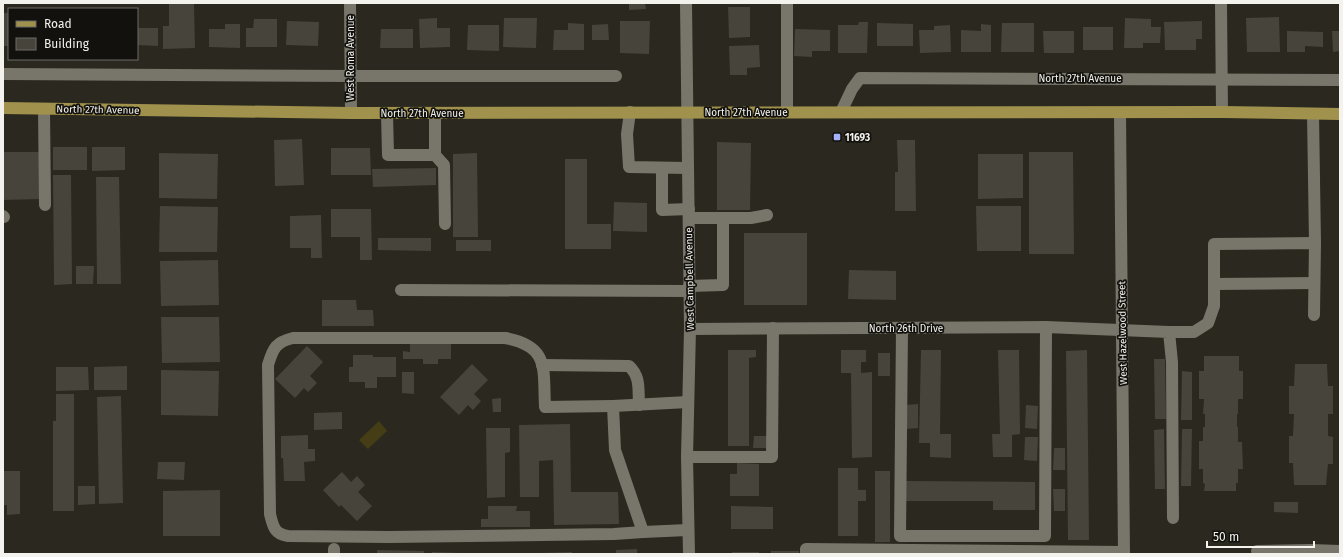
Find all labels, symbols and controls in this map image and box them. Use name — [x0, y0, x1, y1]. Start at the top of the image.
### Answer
legend — [8, 8, 138, 60]
street label: West Roma Avenue — [345, 15, 357, 101]
text: Road — [44, 17, 72, 31]
text: Building — [44, 37, 90, 51]
street label: North 27th Avenue — [1038, 73, 1122, 85]
street label: North 27th Avenue — [56, 103, 140, 117]
street label: North 27th Avenue — [704, 107, 788, 119]
street label: North 27th Avenue — [380, 108, 464, 120]
marker: 11693 — [832, 132, 842, 142]
place label: 11693 — [845, 132, 870, 144]
street label: West Campbell Avenue — [683, 227, 697, 331]
street label: West Hazelwood Street — [1116, 280, 1130, 385]
street label: North 26th Drive — [869, 323, 943, 335]
scale bar — [1207, 523, 1314, 549]
text: 50 m — [1213, 530, 1239, 544]

